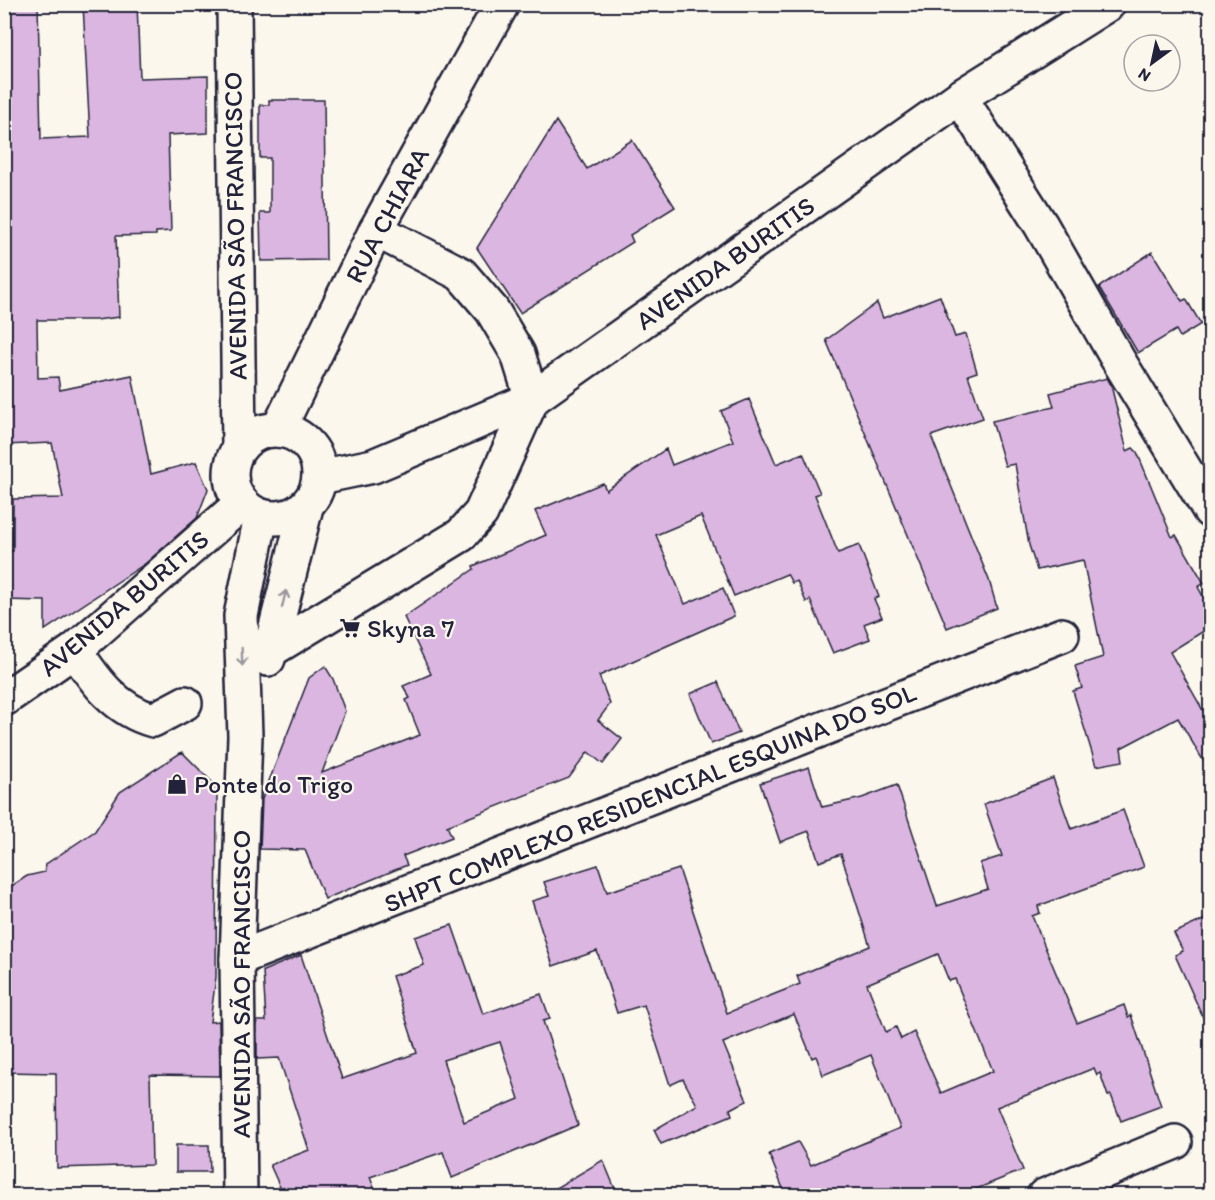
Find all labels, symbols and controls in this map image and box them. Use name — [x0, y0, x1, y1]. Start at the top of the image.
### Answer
north arrow — [1122, 33, 1182, 93]
text: N — [1134, 64, 1154, 86]
street label: AVENIDA SÃO FRANCISCO — [216, 71, 254, 381]
street label: RUA CHIARA — [338, 141, 436, 288]
street label: AVENIDA BURITIS — [629, 189, 821, 337]
street label: AVENIDA BURITIS — [33, 523, 215, 683]
one-way arrow — [279, 590, 291, 609]
place label: Skyna 7 — [367, 612, 454, 644]
supermarket icon: Skyna 7 — [338, 616, 362, 640]
one-way arrow — [237, 647, 248, 667]
street label: SHPT COMPLEXO RESIDENCIAL ESQUINA DO SOL — [379, 676, 921, 920]
place label: Ponte do Trigo — [194, 768, 353, 800]
shop icon: Ponte do Trigo — [165, 772, 189, 796]
street label: AVENIDA SÃO FRANCISCO — [225, 830, 257, 1138]

